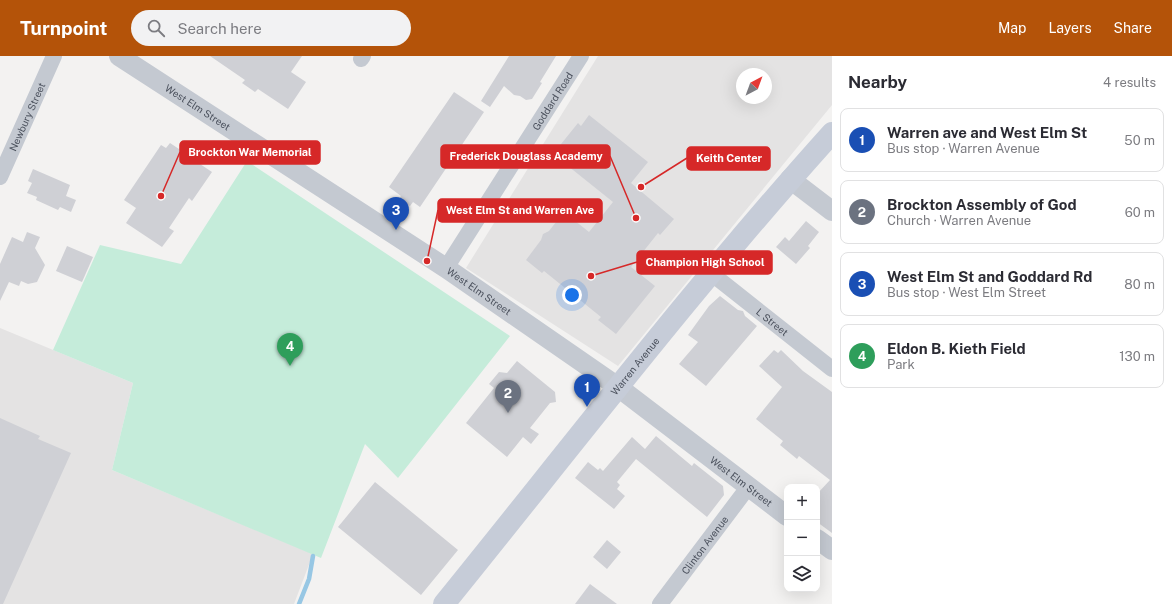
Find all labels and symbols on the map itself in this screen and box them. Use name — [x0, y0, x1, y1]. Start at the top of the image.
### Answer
north arrow — [736, 68, 772, 104]
street label: Goddard Road — [529, 70, 575, 132]
street label: Newbury Street — [6, 80, 47, 153]
street label: West Elm Street — [163, 82, 233, 133]
callout: Brockton War Memorial — [180, 141, 320, 164]
callout: Frederick Douglass Academy — [441, 145, 610, 168]
text: Brockton War Memorial — [188, 146, 312, 158]
callout: Keith Center — [687, 147, 770, 170]
text: Frederick Douglass Academy — [449, 150, 603, 162]
text: Keith Center — [696, 152, 763, 164]
pin: 3 — [383, 197, 409, 230]
callout: West Elm St and Warren Ave — [438, 199, 602, 222]
text: West Elm St and Warren Ave — [446, 204, 594, 216]
callout: Champion High School — [637, 251, 772, 274]
text: Champion High School — [645, 256, 765, 268]
street label: West Elm Street — [445, 265, 514, 317]
your location — [562, 285, 582, 305]
street label: L Street — [754, 305, 791, 338]
pin: 4 — [277, 333, 303, 366]
street label: Warren Avenue — [608, 335, 662, 397]
pin: 1 — [574, 374, 600, 407]
pin: 2 — [495, 380, 521, 413]
street label: West Elm Street — [708, 453, 775, 509]
street label: Clinton Avenue — [679, 513, 731, 576]

